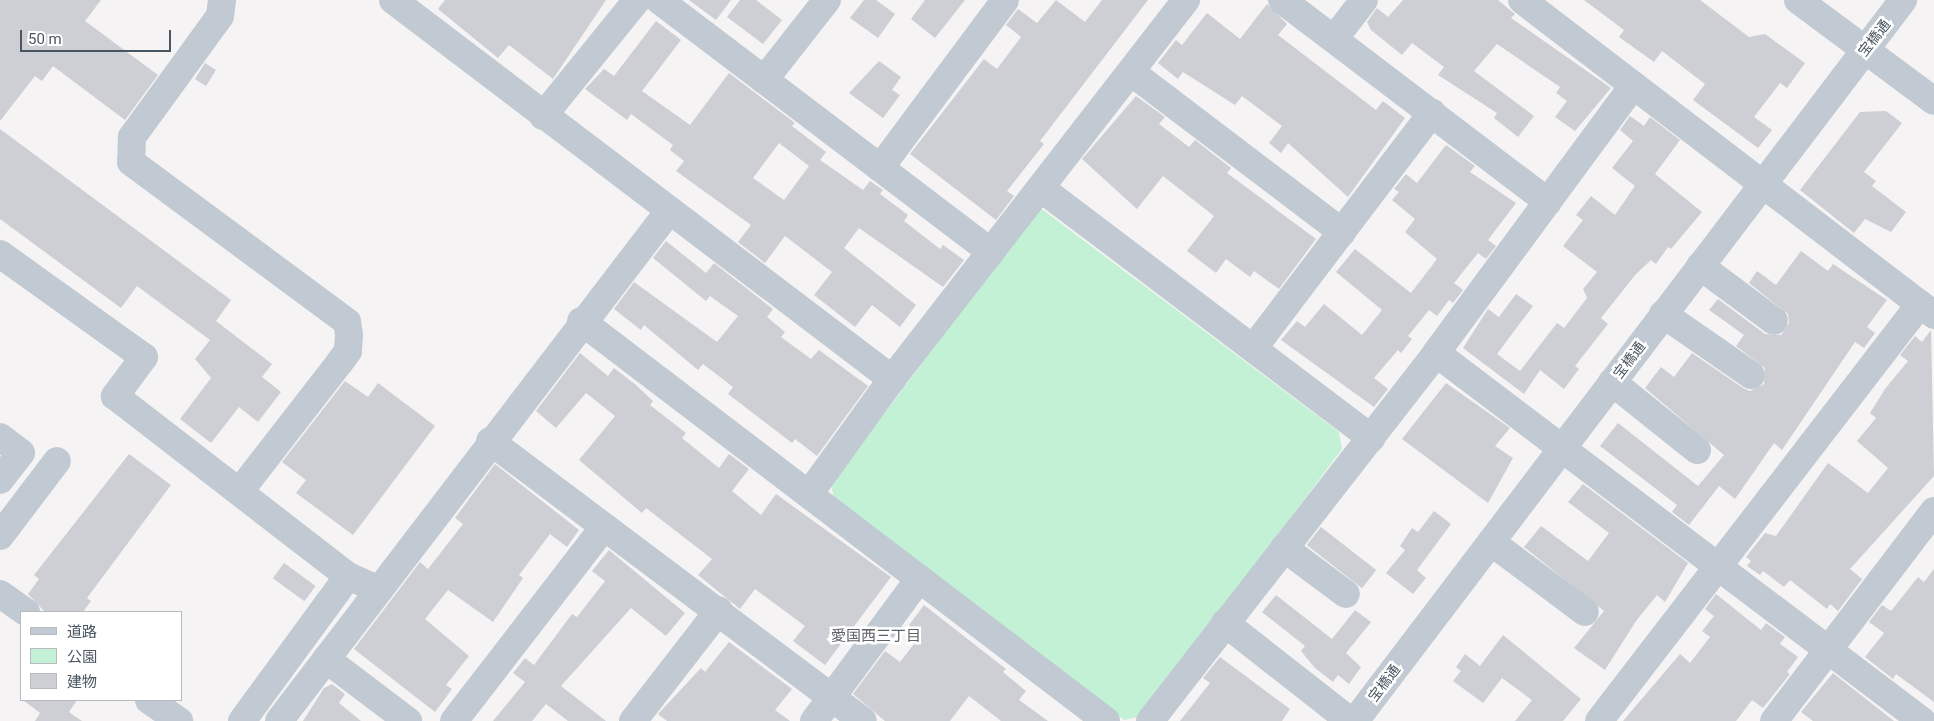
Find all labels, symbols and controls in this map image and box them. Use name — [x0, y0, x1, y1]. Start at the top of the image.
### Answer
street label: 宝橋通 — [1854, 16, 1894, 60]
scale bar — [22, 20, 174, 52]
text: 50 m — [28, 30, 62, 48]
street label: 宝橋通 — [1610, 338, 1648, 382]
legend — [20, 611, 182, 701]
text: 道路 — [67, 623, 97, 641]
district label: 愛国西三丁目 — [831, 628, 921, 646]
text: 公園 — [67, 648, 97, 666]
street label: 宝橋通 — [1365, 661, 1403, 705]
text: 建物 — [67, 673, 97, 691]

